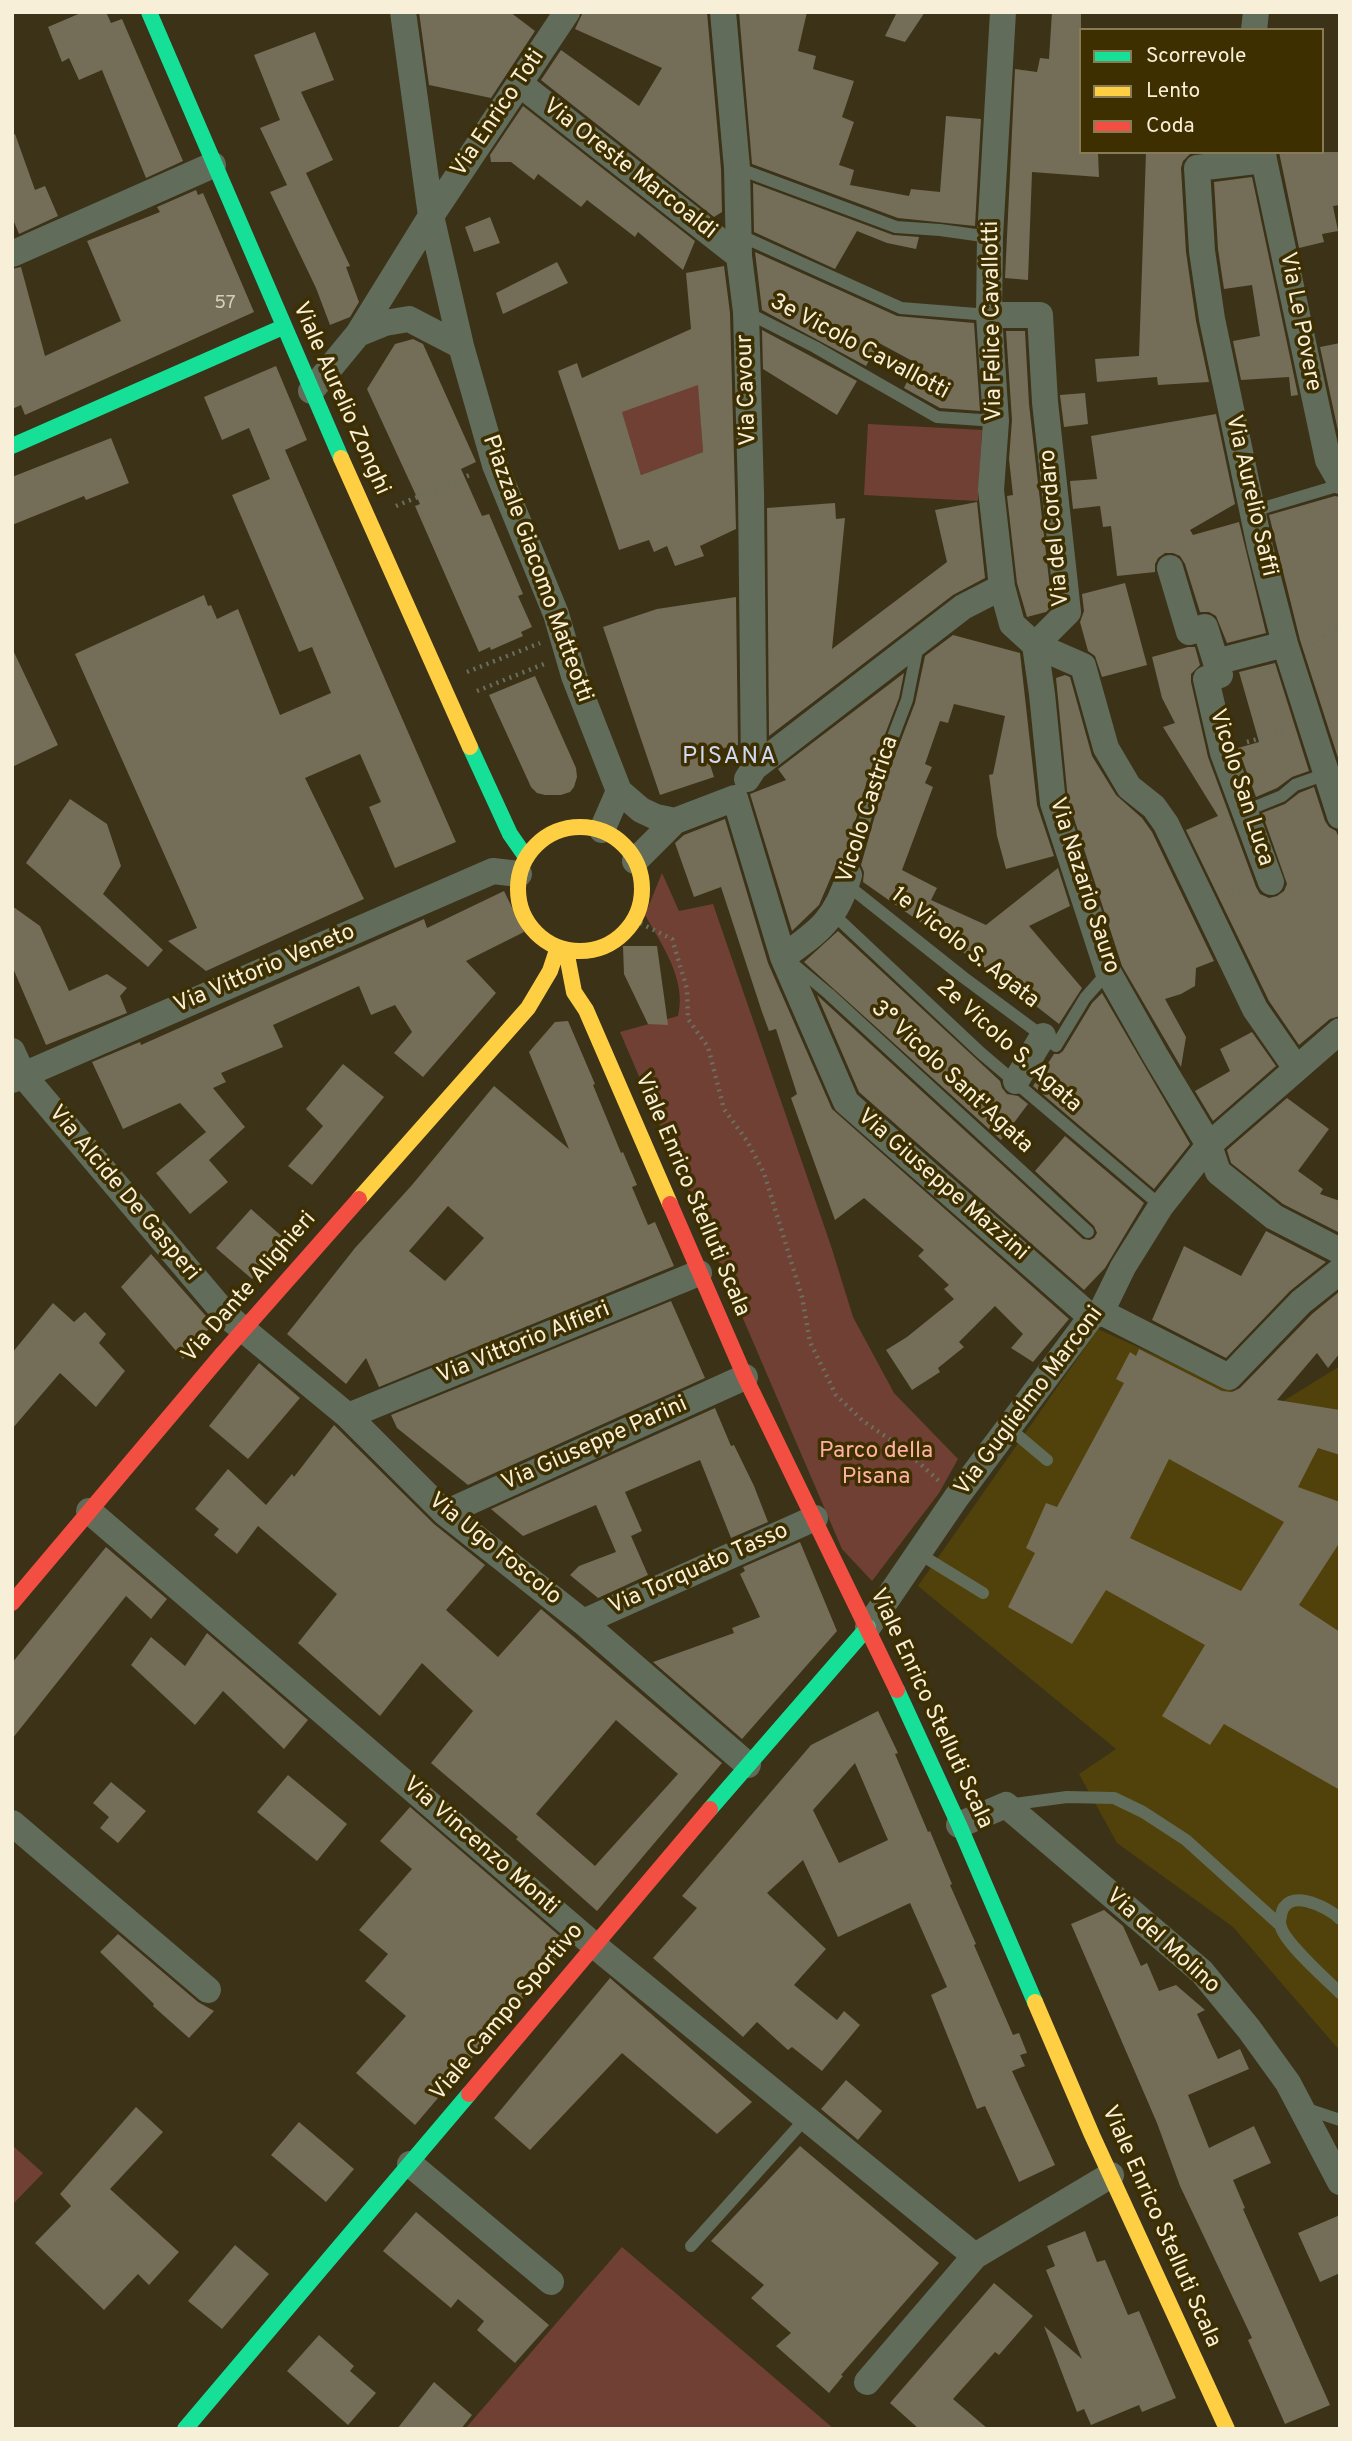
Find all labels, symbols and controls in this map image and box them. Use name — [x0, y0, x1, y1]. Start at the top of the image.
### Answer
legend — [1079, 28, 1324, 154]
text: Scorrevole — [1146, 43, 1246, 70]
street label: Via Enrico Toti — [446, 45, 552, 183]
text: Lento — [1146, 78, 1200, 105]
street label: Via Oreste Marcoaldi — [537, 94, 721, 246]
text: Coda — [1146, 113, 1195, 140]
street label: Via Felice Cavallotti — [978, 220, 1010, 422]
street label: Via Le Povere — [1272, 250, 1326, 394]
street label: 3e Vicolo Cavallotti — [765, 289, 953, 407]
house number: 57 — [214, 293, 236, 315]
street label: Viale Aurelio Zonghi — [285, 298, 395, 500]
street label: Via Cavour — [732, 334, 764, 446]
street label: Via Aurelio Saffi — [1218, 412, 1282, 580]
street label: Piazzale Giacomo Matteotti — [475, 432, 597, 706]
street label: Via del Cordaro — [1035, 448, 1077, 608]
street label: Vicolo San Luca — [1202, 706, 1278, 870]
street label: Vicolo Castrica — [832, 733, 906, 887]
district label: PISANA — [683, 744, 777, 772]
street label: Via Nazario Sauro — [1042, 795, 1124, 977]
street label: 1e Vicolo S. Agata — [884, 882, 1044, 1016]
street label: Via Vittorio Veneto — [170, 919, 360, 1021]
street label: 2e Vicolo S. Agata — [930, 974, 1086, 1120]
street label: 3° Vicolo Sant'Agata — [864, 996, 1038, 1160]
street label: Viale Enrico Stelluti Scala — [627, 1069, 755, 1321]
street label: Via Alcide De Gasperi — [42, 1101, 204, 1287]
street label: Via Giuseppe Mazzini — [851, 1104, 1033, 1268]
street label: Via Dante Alighieri — [177, 1207, 323, 1369]
street label: Via Vittorio Alfieri — [434, 1297, 614, 1391]
street label: Via Guglielmo Marconi — [950, 1302, 1110, 1502]
street label: Via Giuseppe Parini — [498, 1392, 692, 1498]
park label: Parco della Pisana — [819, 1438, 933, 1492]
street label: Via Ugo Foscolo — [422, 1488, 566, 1612]
street label: Via Torquato Tasso — [605, 1518, 793, 1622]
street label: Viale Enrico Stelluti Scala — [862, 1584, 998, 1834]
street label: Via Vincenzo Monti — [397, 1772, 563, 1922]
street label: Via del Molino — [1099, 1883, 1225, 2001]
street label: Viale Campo Sportivo — [426, 1919, 590, 2107]
street label: Viale Enrico Stelluti Scala — [1094, 2102, 1226, 2352]

